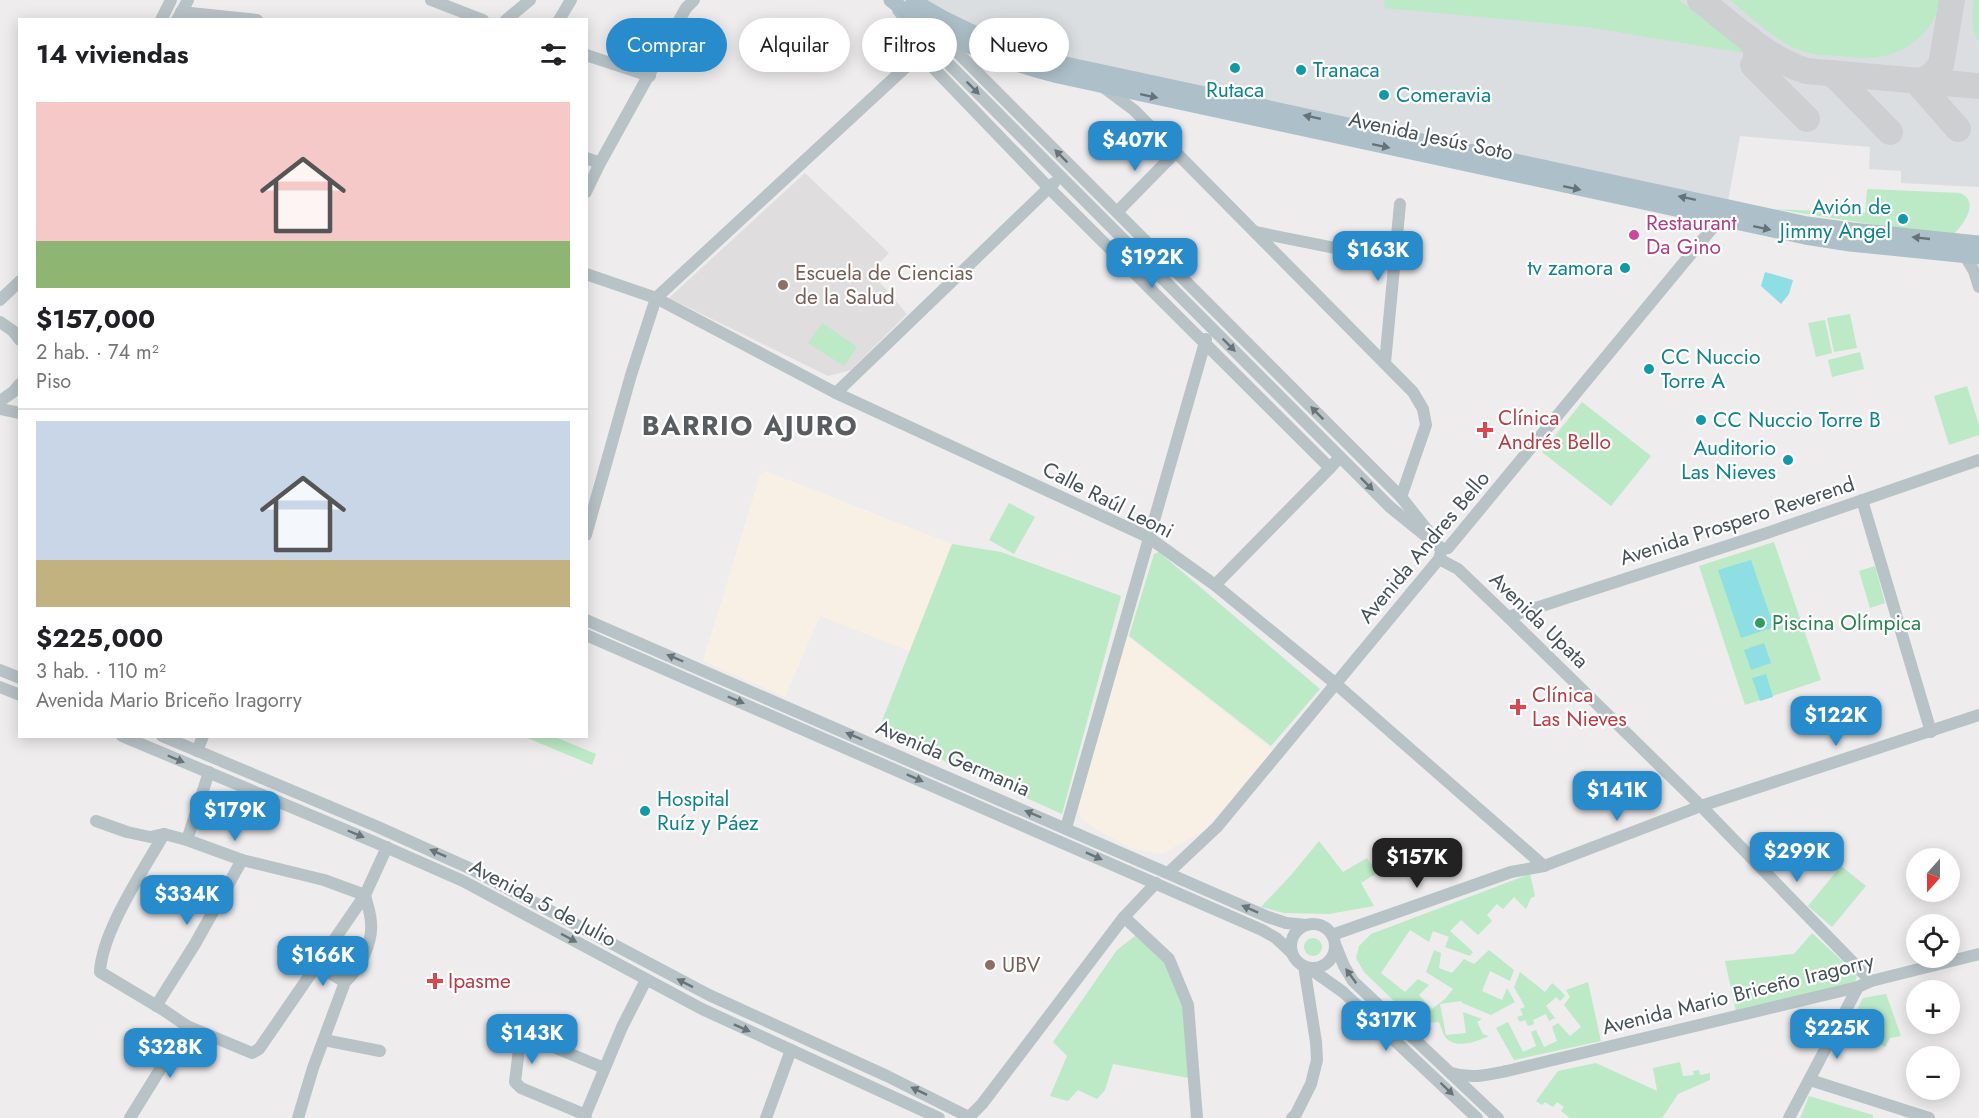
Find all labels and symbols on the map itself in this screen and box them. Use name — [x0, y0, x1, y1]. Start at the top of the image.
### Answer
place label: Tranaca — [1313, 55, 1380, 85]
marker: Rutaca — [1228, 61, 1242, 75]
marker: Tranaca — [1294, 63, 1308, 77]
place label: Rutaca — [1206, 75, 1264, 105]
place label: Comeravia — [1396, 80, 1491, 110]
one-way arrow — [966, 81, 980, 95]
marker: Comeravia — [1377, 88, 1391, 102]
one-way arrow — [1140, 92, 1159, 101]
street label: Avenida Jesús Soto — [1346, 104, 1516, 168]
one-way arrow — [1302, 112, 1321, 121]
pin: $407K — [1093, 121, 1177, 172]
one-way arrow — [1372, 142, 1390, 152]
one-way arrow — [1054, 148, 1068, 163]
one-way arrow — [1562, 183, 1581, 193]
place label: Avión de Jimmy Angel — [1777, 192, 1891, 246]
one-way arrow — [1678, 193, 1697, 202]
place label: Restaurant Da Gino — [1646, 208, 1737, 262]
marker: Avión de Jimmy Angel — [1896, 212, 1910, 226]
one-way arrow — [1753, 224, 1772, 233]
marker: Restaurant Da Gino — [1627, 228, 1641, 242]
pin: $163K — [1336, 231, 1420, 282]
one-way arrow — [1911, 233, 1930, 243]
pin: $192K — [1110, 238, 1194, 289]
place label: tv zamora — [1528, 253, 1613, 283]
place label: Escuela de Ciencias de la Salud — [795, 258, 973, 312]
marker: tv zamora — [1618, 261, 1632, 275]
marker: Escuela de Ciencias de la Salud — [776, 278, 790, 292]
one-way arrow — [1222, 338, 1236, 353]
place label: CC Nuccio Torre A — [1661, 342, 1760, 396]
marker: CC Nuccio Torre A — [1642, 362, 1656, 376]
place label: Clínica Andrés Bello — [1498, 403, 1611, 457]
place label: CC Nuccio Torre B — [1713, 405, 1881, 435]
district label: BARRIO AJURO — [642, 406, 858, 445]
one-way arrow — [1310, 406, 1324, 421]
marker: CC Nuccio Torre B — [1694, 413, 1708, 427]
marker: Clínica Andrés Bello — [1476, 421, 1494, 439]
place label: Auditorio Las Nieves — [1681, 433, 1776, 487]
marker: Auditorio Las Nieves — [1781, 453, 1795, 467]
street label: Calle Raúl Leoni — [1037, 454, 1179, 546]
street label: Avenida Andres Bello — [1351, 464, 1497, 630]
street label: Avenida Prospero Reverend — [1616, 469, 1858, 573]
one-way arrow — [1359, 476, 1373, 490]
street label: Avenida Upata — [1483, 565, 1595, 675]
place label: Piscina Olímpica — [1772, 608, 1921, 638]
marker: Piscina Olímpica — [1753, 616, 1767, 630]
one-way arrow — [667, 654, 684, 663]
place label: Clínica Las Nieves — [1532, 680, 1627, 734]
one-way arrow — [728, 695, 746, 705]
pin: $122K — [1794, 696, 1878, 747]
marker: Clínica Las Nieves — [1509, 698, 1527, 716]
street label: Avenida Germania — [871, 712, 1035, 804]
one-way arrow — [845, 731, 863, 740]
one-way arrow — [167, 755, 185, 764]
pin: $141K — [1575, 771, 1659, 822]
one-way arrow — [907, 773, 925, 783]
place label: Hospital Ruíz y Páez — [657, 784, 759, 838]
pin: $179K — [193, 791, 277, 842]
marker: Hospital Ruíz y Páez — [638, 804, 652, 818]
one-way arrow — [1024, 809, 1042, 818]
one-way arrow — [347, 830, 365, 839]
pin: $299K — [1755, 832, 1839, 883]
pin: $157K — [1375, 838, 1459, 889]
north arrow — [1906, 848, 1960, 902]
one-way arrow — [429, 849, 446, 858]
street label: Avenida 5 de Julio — [464, 852, 622, 954]
one-way arrow — [1085, 852, 1103, 861]
pin: $334K — [145, 875, 229, 926]
one-way arrow — [1241, 904, 1259, 913]
one-way arrow — [560, 933, 577, 943]
pin: $166K — [281, 936, 365, 987]
street label: Avenida Mario Briceño Iragorry — [1599, 945, 1878, 1042]
place label: UBV — [1002, 950, 1041, 980]
marker: UBV — [983, 958, 997, 972]
place label: Ipasme — [448, 966, 511, 996]
one-way arrow — [1345, 968, 1357, 983]
marker: Ipasme — [426, 972, 444, 990]
one-way arrow — [676, 978, 693, 988]
pin: $317K — [1344, 1001, 1428, 1052]
pin: $225K — [1795, 1009, 1879, 1060]
pin: $143K — [490, 1014, 574, 1065]
one-way arrow — [733, 1023, 751, 1033]
pin: $328K — [128, 1028, 212, 1079]
one-way arrow — [1440, 1082, 1454, 1096]
one-way arrow — [910, 1087, 927, 1096]

